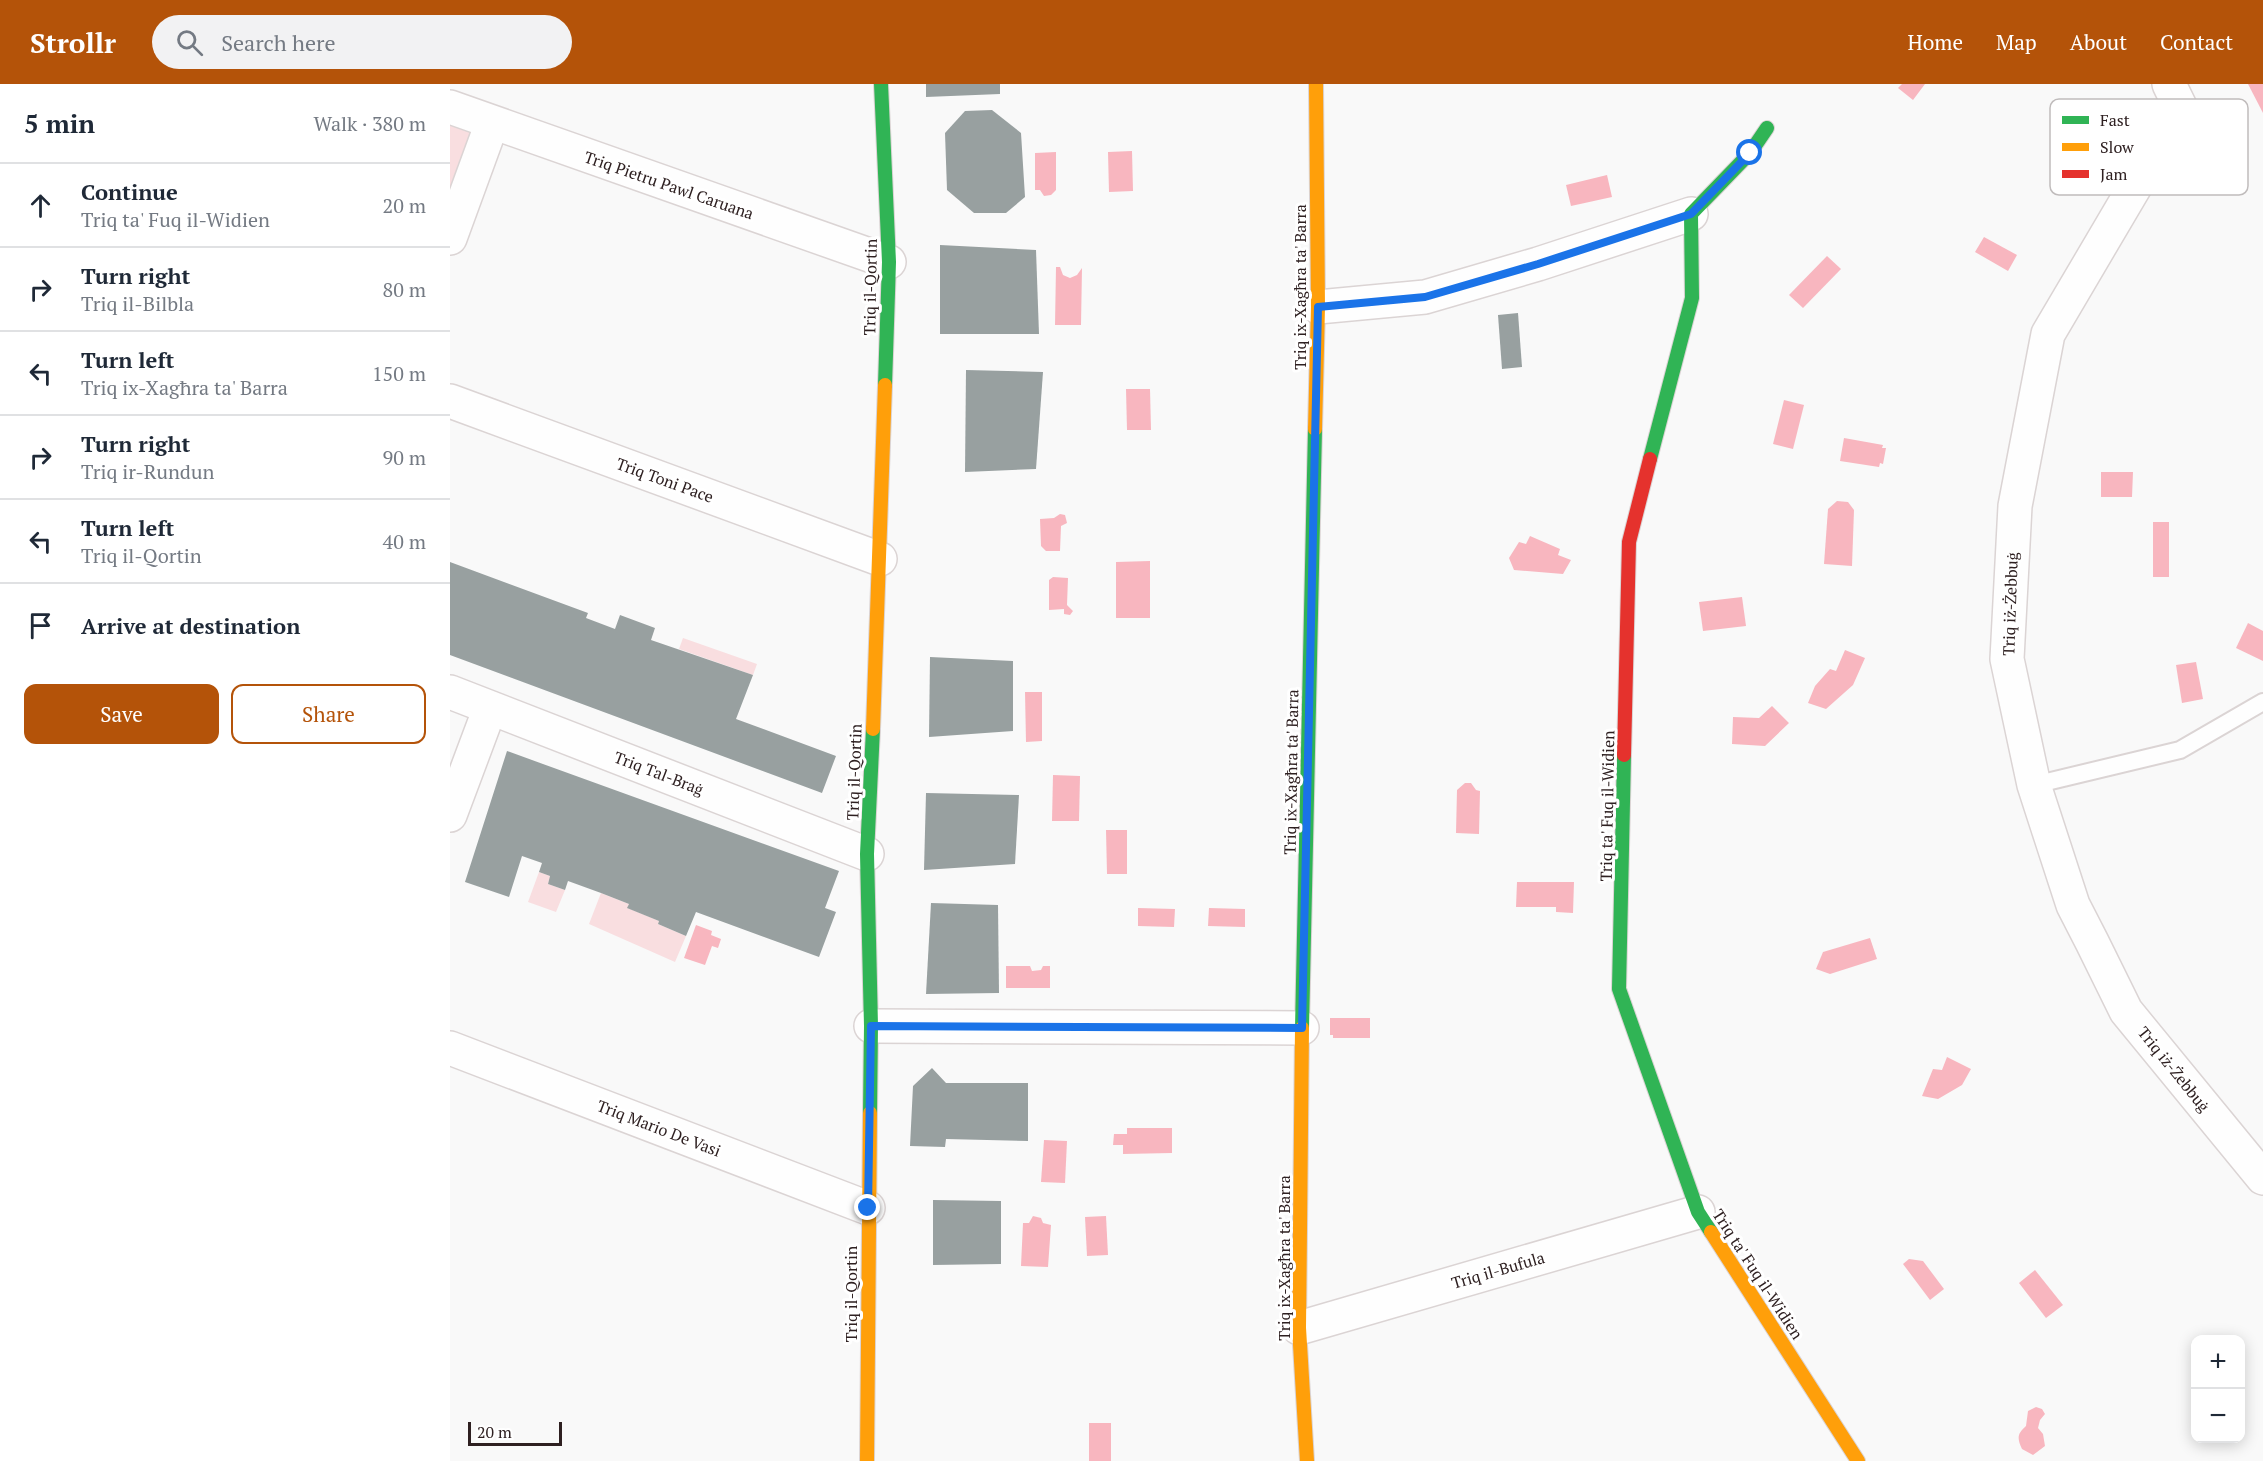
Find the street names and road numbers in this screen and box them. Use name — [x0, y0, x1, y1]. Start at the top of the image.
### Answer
street label: Triq Pietru Pawl Caruana — [581, 146, 757, 224]
street label: Triq ix-Xagħra ta' Barra — [1289, 204, 1311, 370]
street label: Triq il-Qortin — [858, 238, 882, 335]
street label: Triq Toni Pace — [613, 452, 717, 508]
street label: Triq iż-Żebbuġ — [1997, 552, 2023, 656]
street label: Triq ix-Xagħra ta' Barra — [1279, 689, 1303, 855]
street label: Triq il-Qortin — [841, 723, 867, 821]
street label: Triq ta' Fuq il-Widien — [1595, 730, 1619, 882]
street label: Triq Tal-Braġ — [611, 746, 707, 800]
street label: Triq iż-Żebbuġ — [2133, 1022, 2215, 1116]
street label: Triq Mario De Vasi — [594, 1094, 724, 1162]
street label: Triq ix-Xagħra ta' Barra — [1273, 1175, 1295, 1341]
street label: Triq ta' Fuq il-Widien — [1708, 1205, 1809, 1344]
street label: Triq il-Qortin — [840, 1245, 862, 1342]
street label: Triq il-Bufula — [1449, 1246, 1547, 1294]

